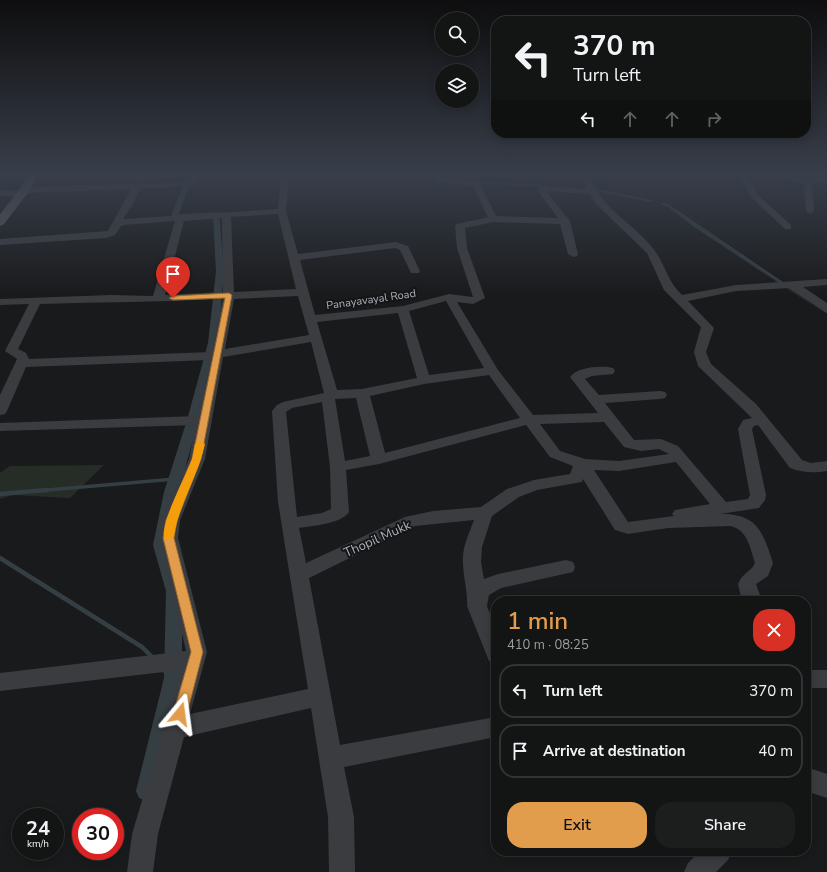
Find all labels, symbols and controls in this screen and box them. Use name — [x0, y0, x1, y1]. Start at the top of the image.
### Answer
map controls — [435, 12, 479, 108]
button: search — [435, 12, 479, 56]
text: 370 m — [573, 27, 656, 65]
icon: left — [507, 32, 559, 84]
text: Turn left — [573, 63, 641, 87]
button: layers — [435, 64, 479, 108]
icon: left — [577, 108, 599, 130]
icon: ahead — [619, 108, 641, 130]
icon: ahead — [661, 108, 683, 130]
icon: right — [703, 108, 725, 130]
pin — [156, 257, 190, 298]
icon: arrive — [162, 263, 184, 285]
street label: Panayavayal Road — [325, 286, 417, 313]
street label: Thopil Mukk — [341, 516, 414, 562]
text: 1 min — [507, 605, 568, 637]
button: close — [753, 609, 795, 651]
text: 410 m · 08:25 — [507, 636, 589, 654]
icon: left — [509, 680, 531, 702]
text: Turn left — [543, 681, 602, 701]
text: 370 m — [749, 681, 793, 701]
position arrow — [159, 693, 201, 735]
icon: arrive — [509, 740, 531, 762]
text: Arrive at destination — [543, 741, 686, 761]
text: 40 m — [758, 741, 793, 761]
button: Exit — [507, 802, 647, 848]
button: Share — [655, 802, 795, 848]
speed limit sign: 30 — [72, 808, 124, 860]
text: 24 — [26, 815, 50, 842]
text: km/h — [27, 837, 49, 851]

